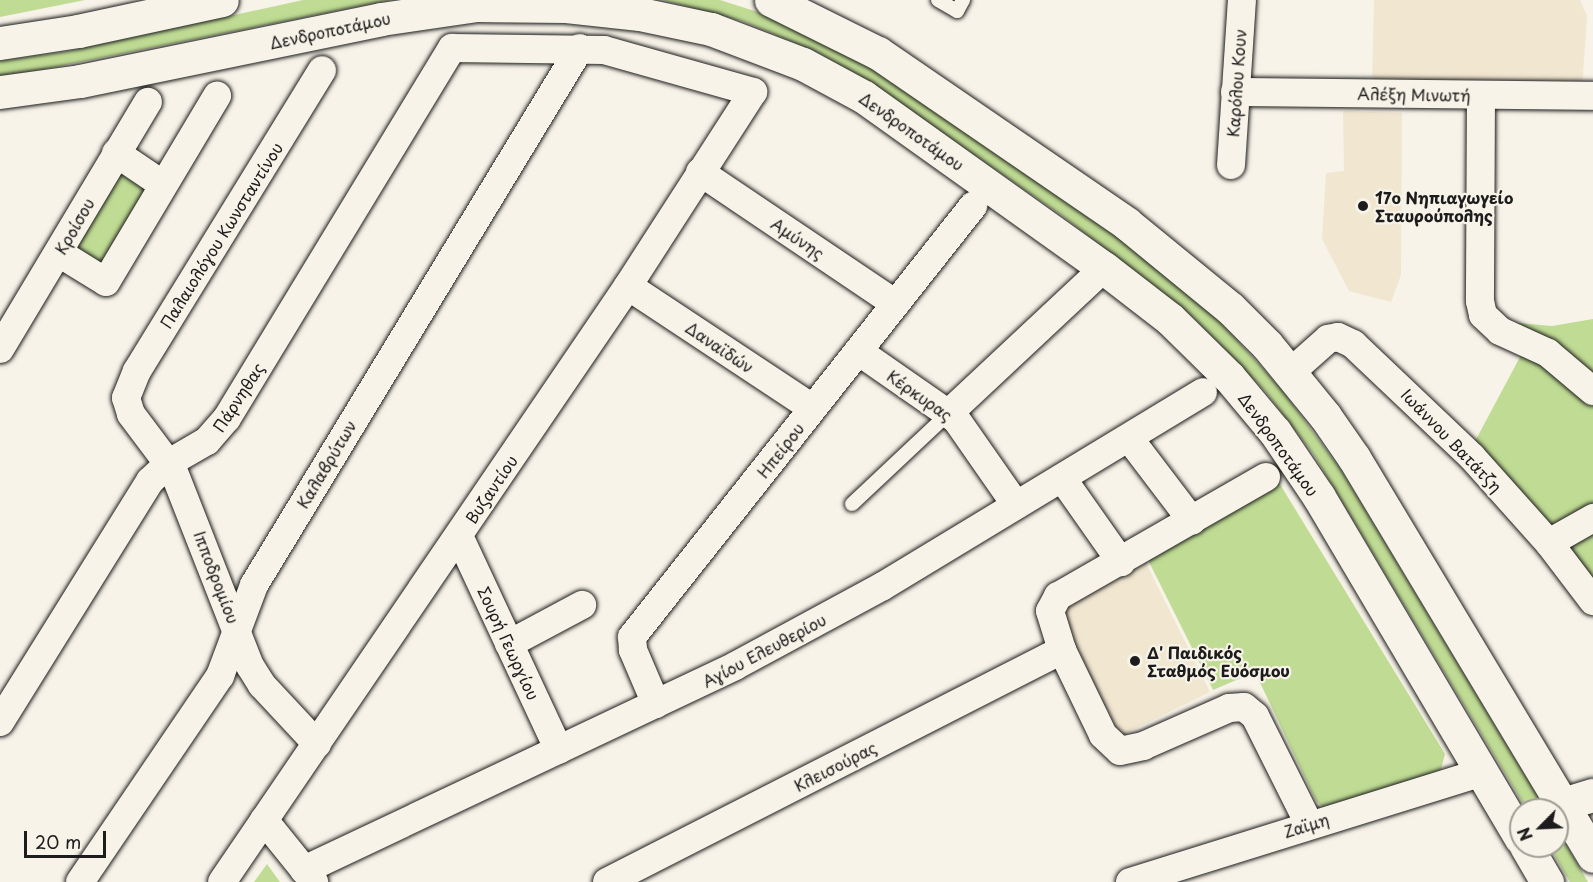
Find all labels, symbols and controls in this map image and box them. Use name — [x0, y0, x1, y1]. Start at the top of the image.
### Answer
street label: Δενδροποτάμου — [268, 8, 392, 52]
street label: Καρόλου Κουν — [1223, 28, 1249, 138]
street label: Αλέξη Μινωτή — [1357, 83, 1471, 105]
street label: Δενδροποτάμου — [856, 88, 968, 174]
street label: Παλαιολόγου Κωνσταντίνου — [156, 139, 286, 331]
place label: 17ο Νηπιαγωγείο Σταυρούπολης — [1375, 187, 1514, 225]
street label: Κροίσου — [50, 194, 98, 258]
marker: 17ο Νηπιαγωγείο Σταυρούπολης — [1356, 199, 1370, 213]
street label: Αμύνης — [768, 213, 828, 263]
street label: Δαναϊδών — [682, 317, 758, 377]
street label: Πάρνηθας — [209, 359, 267, 435]
street label: Κέρκυρας — [884, 366, 956, 424]
street label: Ιωάννου Βατάτζη — [1398, 384, 1506, 496]
street label: Δενδροποτάμου — [1235, 389, 1323, 499]
street label: Καλαβρύτων — [292, 416, 360, 512]
street label: Ηπείρου — [753, 419, 807, 481]
street label: Βυζαντίου — [461, 451, 521, 527]
street label: Ιπποδρομίου — [191, 528, 243, 626]
street label: Σουρή Γεωργίου — [474, 583, 544, 703]
street label: Αγίου Ελευθερίου — [699, 609, 829, 691]
place label: Δ' Παιδικός Σταθμός Ευόσμου — [1147, 642, 1290, 680]
marker: Δ' Παιδικός Σταθμός Ευόσμου — [1128, 654, 1142, 668]
street label: Κλεισούρας — [791, 737, 879, 795]
north arrow — [1509, 798, 1569, 858]
street label: Ζαϊμη — [1281, 809, 1331, 841]
scale bar — [27, 819, 110, 857]
text: N — [1511, 824, 1538, 845]
text: 20 m — [35, 828, 81, 855]

